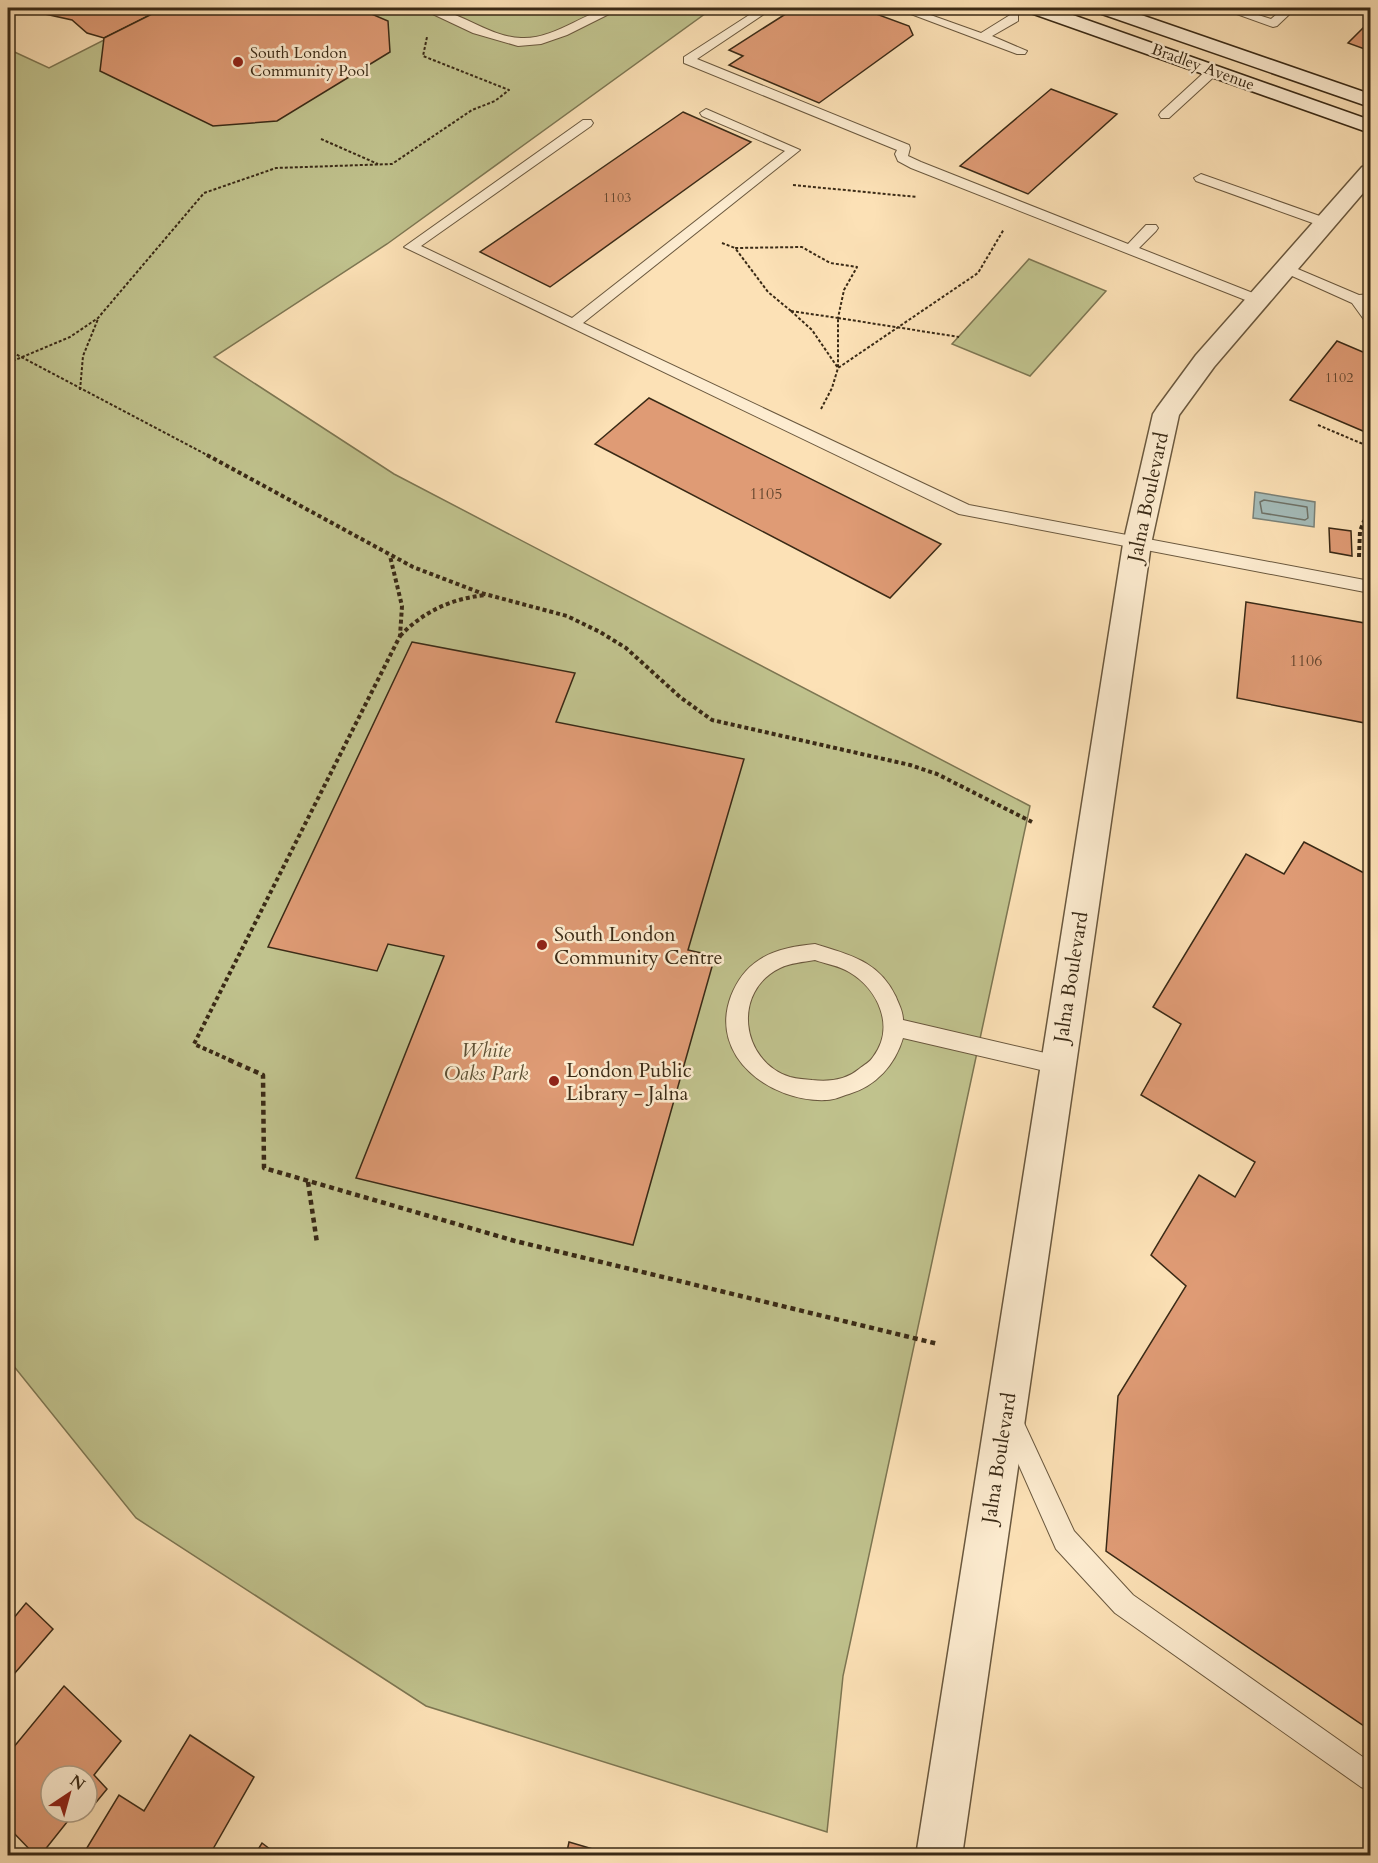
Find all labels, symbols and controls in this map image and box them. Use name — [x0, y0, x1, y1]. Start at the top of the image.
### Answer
street label: Bradley Avenue — [1148, 38, 1258, 96]
place label: South London Community Pool — [250, 42, 369, 82]
marker: South London Community Pool — [231, 55, 245, 69]
house number: 1103 — [603, 188, 631, 207]
house number: 1102 — [1325, 368, 1353, 387]
street label: Jalna Boulevard — [1120, 429, 1175, 567]
house number: 1105 — [750, 483, 782, 505]
house number: 1106 — [1290, 650, 1322, 672]
street label: Jalna Boulevard — [1047, 909, 1095, 1047]
place label: South London Community Centre — [554, 921, 723, 971]
marker: South London Community Centre — [535, 938, 549, 952]
park label: White Oaks Park — [444, 1037, 528, 1087]
place label: London Public Library - Jalna — [566, 1057, 692, 1107]
marker: London Public Library - Jalna — [547, 1074, 561, 1088]
street label: Jalna Boulevard — [975, 1390, 1023, 1528]
north arrow — [39, 1764, 99, 1824]
text: N — [65, 1770, 89, 1796]

